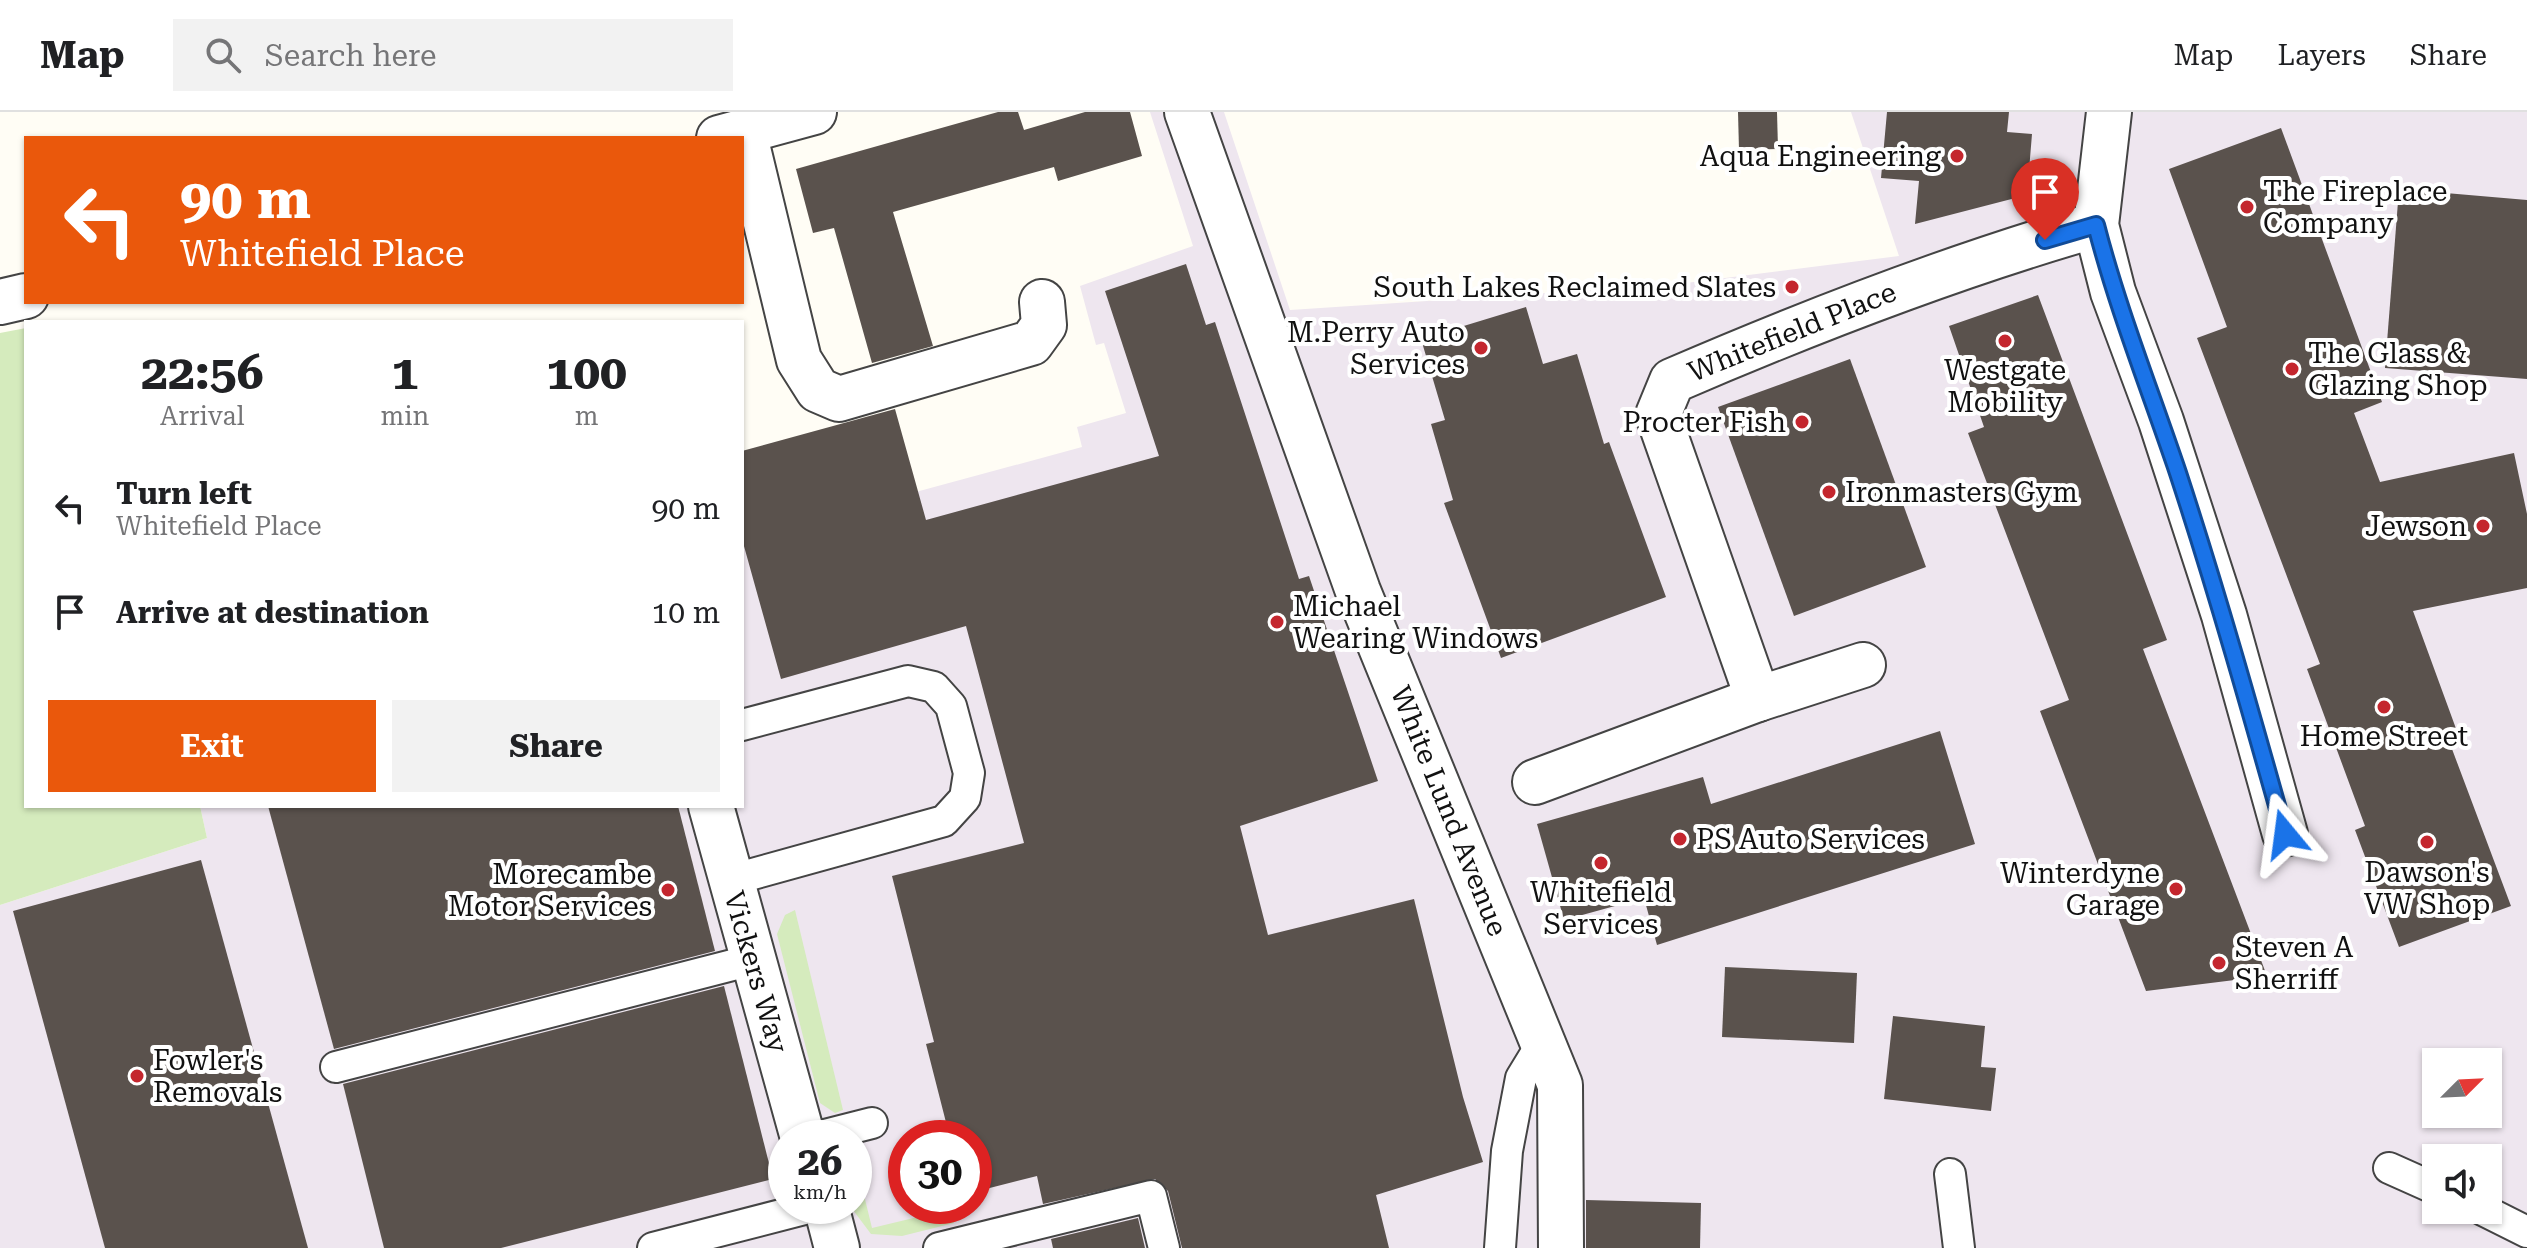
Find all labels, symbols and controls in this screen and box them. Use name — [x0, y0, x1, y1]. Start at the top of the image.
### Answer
search box — [173, 19, 733, 91]
text: Map — [40, 33, 125, 77]
icon: search — [201, 33, 245, 77]
text: Search here — [265, 38, 437, 73]
text: Map — [2174, 39, 2233, 72]
text: Layers — [2277, 39, 2366, 72]
text: Share — [2410, 39, 2487, 72]
place label: Aqua Engineering — [1700, 140, 1941, 173]
marker: Aqua Engineering — [1948, 147, 1966, 165]
pin — [2011, 158, 2079, 240]
text: 90 m — [180, 166, 311, 232]
icon: left — [48, 168, 152, 272]
icon: arrive — [2023, 170, 2067, 214]
place label: The Fireplace Company — [2263, 175, 2448, 240]
marker: The Fireplace Company — [2238, 198, 2256, 216]
text: Whitefield Place — [180, 233, 464, 275]
place label: South Lakes Reclaimed Slates — [1374, 271, 1776, 304]
street label: Whitefield Place — [1683, 275, 1901, 389]
marker: South Lakes Reclaimed Slates — [1783, 278, 1801, 296]
place label: M.Perry Auto Services — [1287, 316, 1465, 381]
marker: Westgate Mobility — [1996, 332, 2014, 350]
place label: The Glass & Glazing Shop — [2308, 337, 2488, 402]
marker: M.Perry Auto Services — [1472, 339, 1490, 357]
text: 22:56 — [141, 345, 264, 401]
text: 1 — [391, 345, 418, 401]
text: 100 — [546, 345, 627, 401]
place label: Westgate Mobility — [1944, 354, 2066, 419]
marker: The Glass & Glazing Shop — [2283, 360, 2301, 378]
text: Arrival — [160, 401, 245, 431]
text: min — [381, 401, 429, 431]
text: m — [575, 401, 599, 431]
place label: Procter Fish — [1622, 406, 1786, 439]
marker: Procter Fish — [1793, 413, 1811, 431]
text: Turn left — [116, 476, 252, 511]
place label: Ironmasters Gym — [1845, 476, 2078, 509]
marker: Ironmasters Gym — [1820, 483, 1838, 501]
icon: left — [48, 486, 92, 530]
text: 90 m — [651, 491, 720, 526]
place label: Jewson — [2365, 510, 2467, 543]
text: Whitefield Place — [116, 511, 321, 541]
marker: Jewson — [2474, 517, 2492, 535]
icon: arrive — [48, 590, 92, 634]
place label: Michael Wearing Windows — [1293, 590, 1538, 655]
text: Arrive at destination — [116, 595, 429, 630]
text: 10 m — [651, 595, 720, 630]
marker: Michael Wearing Windows — [1268, 613, 1286, 631]
street label: White Lund Avenue — [1384, 681, 1514, 941]
marker: Home Street — [2375, 698, 2393, 716]
button: Exit — [48, 700, 376, 792]
button: Share — [392, 700, 720, 792]
place label: Home Street — [2300, 720, 2468, 753]
position arrow — [2243, 792, 2327, 876]
place label: PS Auto Services — [1696, 823, 1925, 856]
marker: PS Auto Services — [1671, 830, 1689, 848]
marker: Dawson's VW Shop — [2418, 833, 2436, 851]
marker: Whitefield Services — [1592, 854, 1610, 872]
place label: Dawson's VW Shop — [2364, 856, 2490, 921]
place label: Winterdyne Garage — [2000, 857, 2160, 922]
place label: Morecambe Motor Services — [448, 858, 652, 923]
place label: Whitefield Services — [1530, 876, 1672, 941]
marker: Winterdyne Garage — [2167, 880, 2185, 898]
marker: Morecambe Motor Services — [659, 881, 677, 899]
street label: Vickers Way — [717, 887, 795, 1057]
place label: Steven A Sherriff — [2235, 931, 2354, 996]
marker: Steven A Sherriff — [2210, 954, 2228, 972]
place label: Fowler's Removals — [153, 1044, 282, 1109]
north arrow — [2422, 1048, 2502, 1128]
map controls — [2422, 1048, 2502, 1224]
marker: Fowler's Removals — [128, 1067, 146, 1085]
speed limit sign: 30 — [888, 1120, 992, 1224]
text: 26 — [798, 1138, 842, 1185]
button: sound — [2422, 1144, 2502, 1224]
text: km/h — [793, 1180, 847, 1204]

